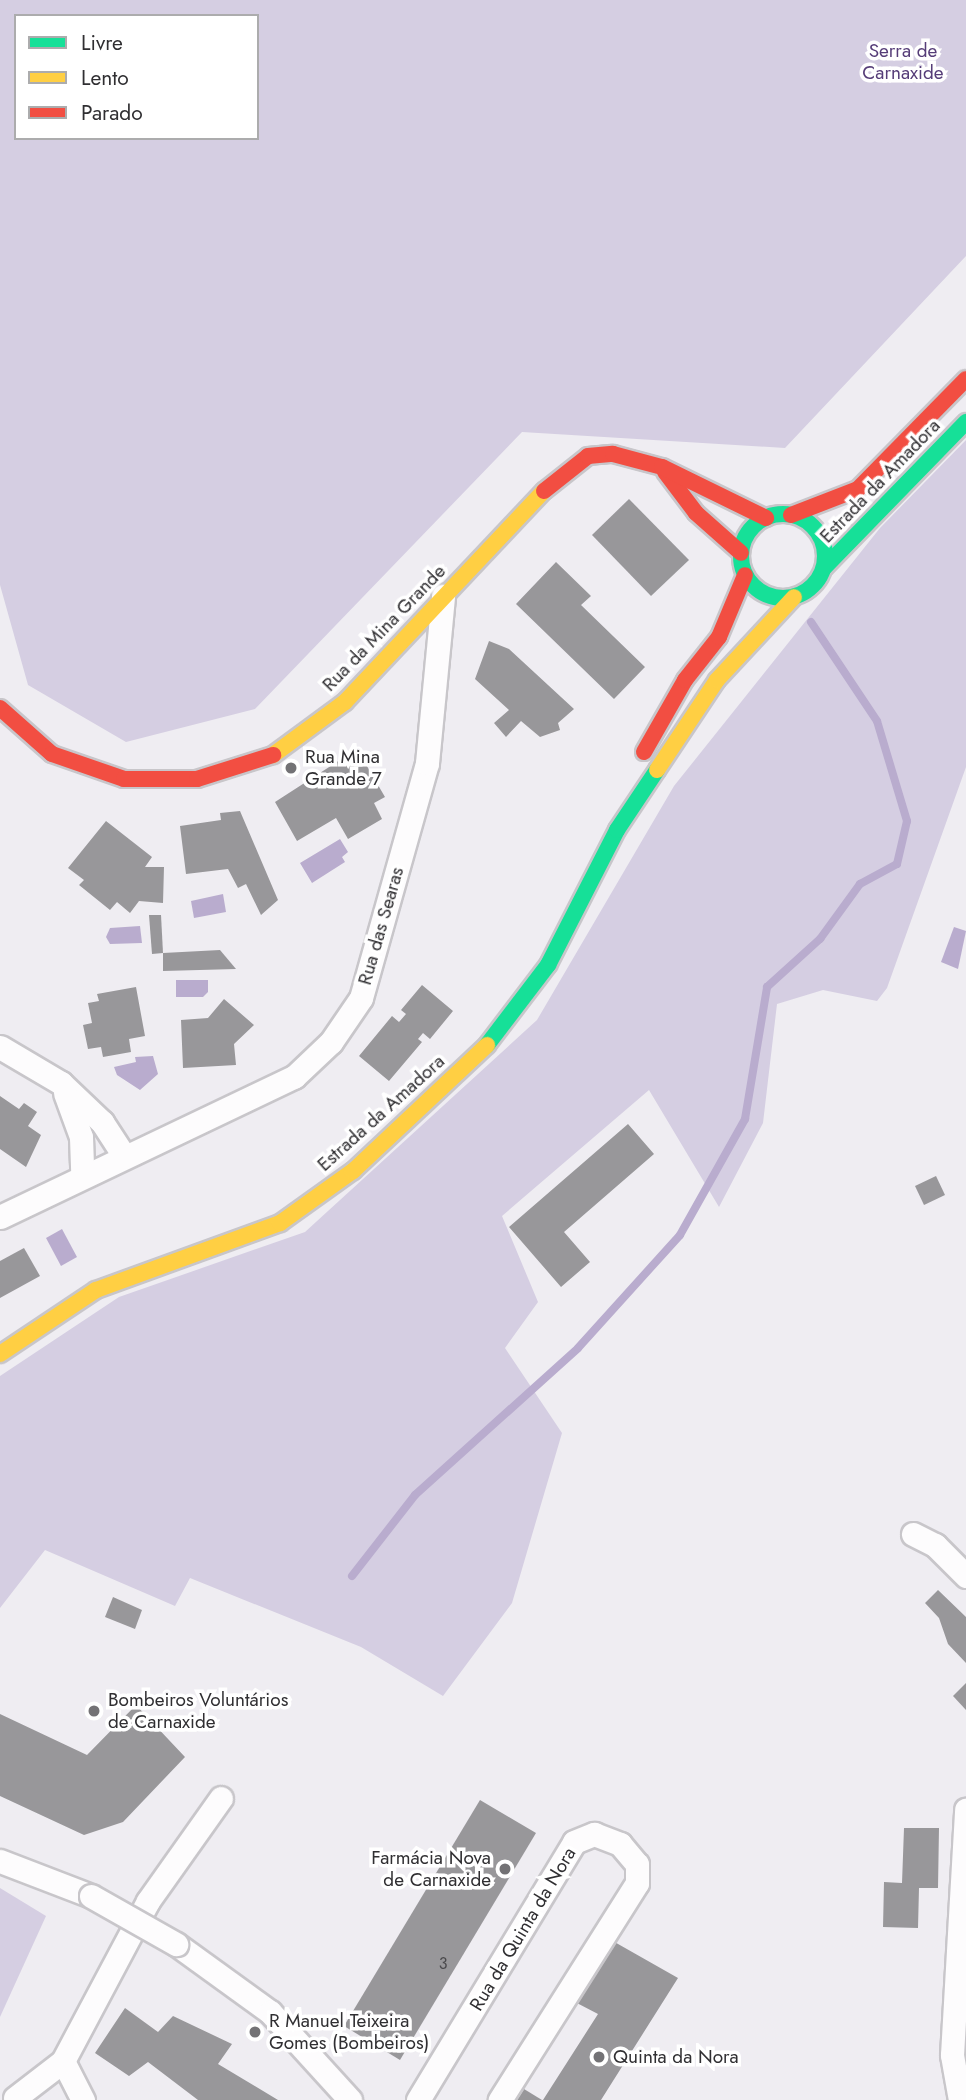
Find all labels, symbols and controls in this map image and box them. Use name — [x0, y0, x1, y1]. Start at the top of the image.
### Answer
legend — [14, 14, 259, 140]
text: Livre — [81, 28, 123, 58]
park label: Serra de Carnaxide — [862, 40, 944, 84]
text: Lento — [81, 63, 129, 93]
text: Parado — [81, 98, 143, 128]
street label: Estrada da Amadora — [815, 414, 945, 548]
street label: Rua da Mina Grande — [318, 560, 450, 696]
place label: Rua Mina Grande 7 — [305, 746, 382, 790]
marker: Rua Mina Grande 7 — [283, 760, 299, 776]
street label: Rua das Searas — [353, 864, 409, 988]
street label: Estrada da Amadora — [313, 1050, 449, 1176]
place label: Bombeiros Voluntários de Carnaxide — [108, 1689, 288, 1733]
marker: Bombeiros Voluntários de Carnaxide — [86, 1703, 102, 1719]
street label: Rua da Quinta da Nora — [465, 1843, 581, 2015]
place label: Farmácia Nova de Carnaxide — [371, 1847, 491, 1891]
marker: Farmácia Nova de Carnaxide — [497, 1861, 513, 1877]
house number: 3 — [439, 1954, 447, 1974]
place label: R Manuel Teixeira Gomes (Bombeiros) — [269, 2010, 429, 2054]
marker: R Manuel Teixeira Gomes (Bombeiros) — [247, 2024, 263, 2040]
place label: Quinta da Nora — [613, 2046, 739, 2068]
marker: Quinta da Nora — [591, 2049, 607, 2065]

